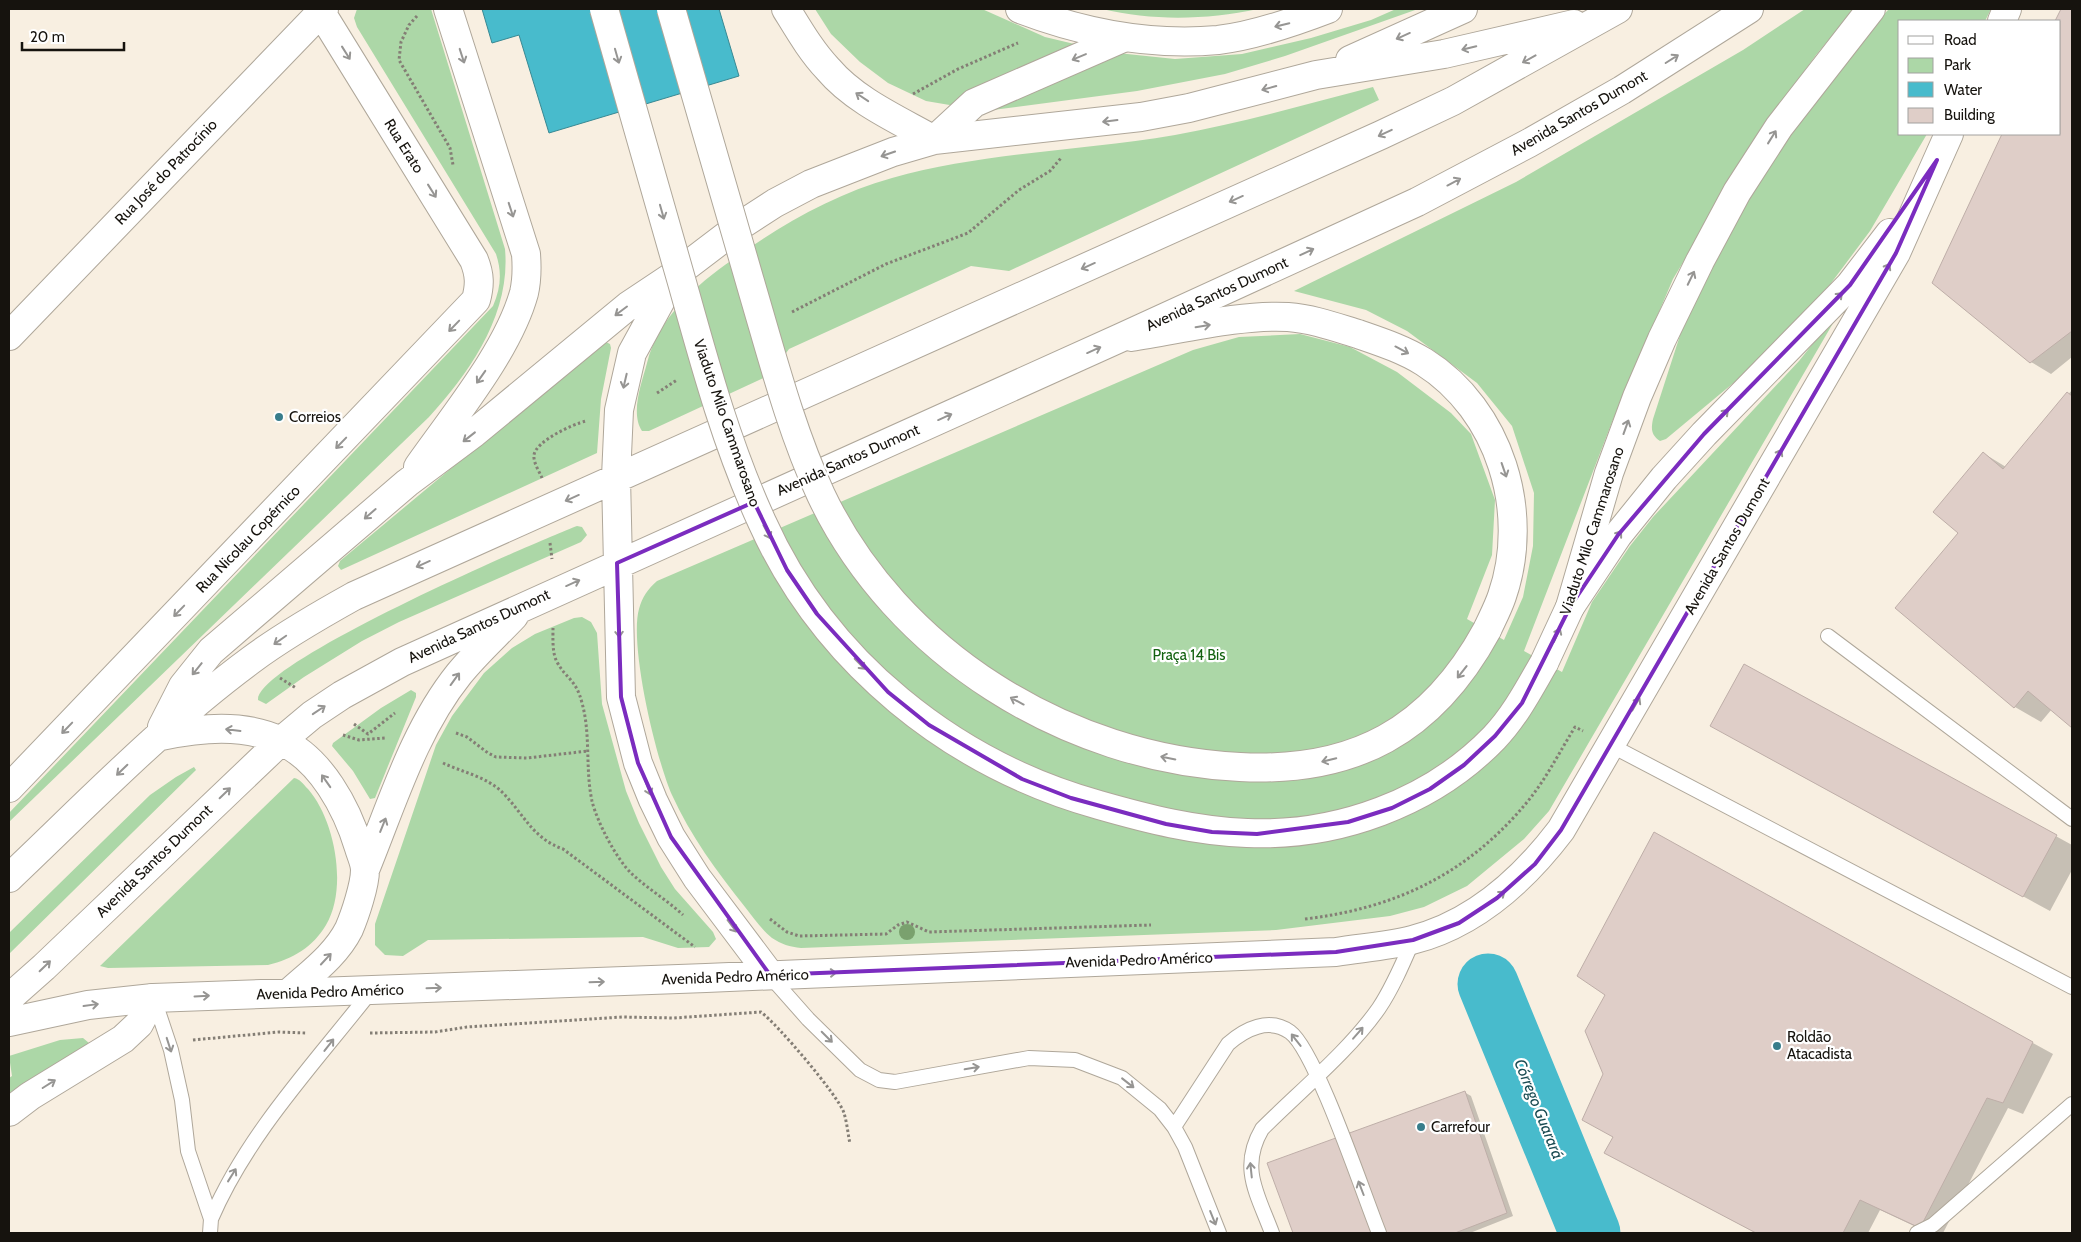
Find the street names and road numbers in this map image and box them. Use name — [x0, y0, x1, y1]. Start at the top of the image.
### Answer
street label: Avenida Santos Dumont — [1508, 67, 1650, 159]
street label: Rua José do Patrocínio — [111, 116, 221, 228]
street label: Rua Erato — [380, 116, 428, 176]
street label: Avenida Santos Dumont — [1143, 253, 1291, 335]
street label: Viaduto Milo Cammarosano — [690, 337, 764, 509]
street label: Avenida Santos Dumont — [774, 420, 922, 500]
street label: Viaduto Milo Cammarosano — [1556, 444, 1628, 618]
street label: Avenida Santos Dumont — [1681, 475, 1773, 617]
street label: Rua Nicolau Copérnico — [192, 482, 304, 596]
street label: Avenida Santos Dumont — [405, 585, 553, 667]
street label: Avenida Santos Dumont — [92, 801, 216, 921]
street label: Avenida Pedro Américo — [1065, 948, 1213, 972]
street label: Avenida Pedro Américo — [661, 965, 809, 989]
street label: Avenida Pedro Américo — [256, 980, 404, 1004]

